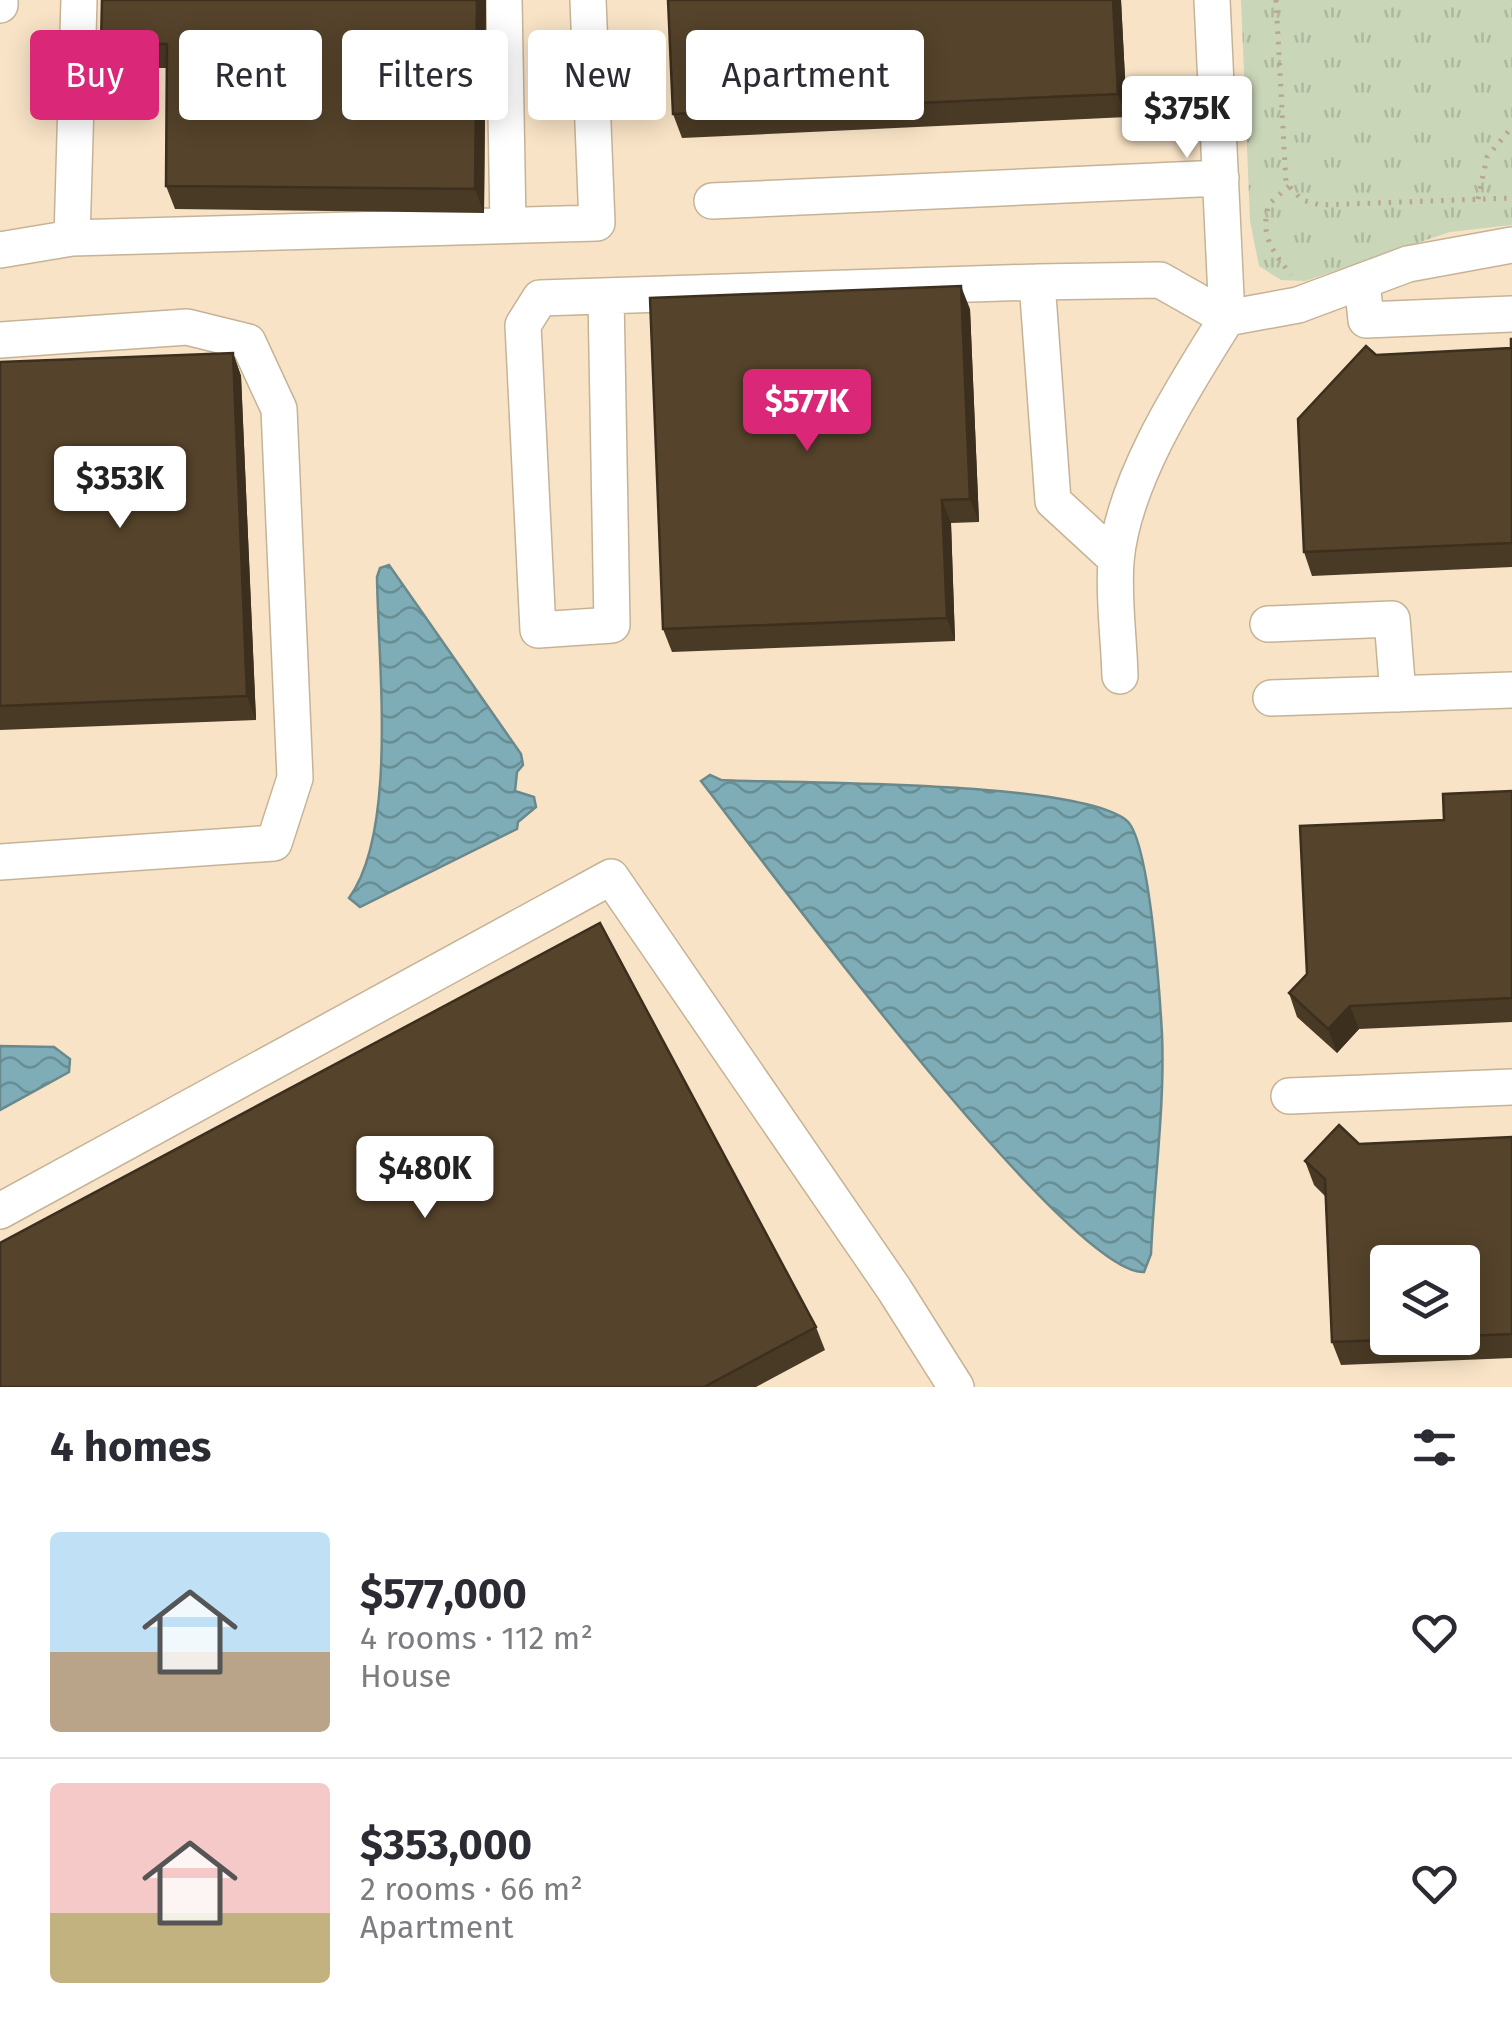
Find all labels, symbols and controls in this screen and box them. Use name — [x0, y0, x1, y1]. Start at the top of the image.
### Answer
chip: Buy — [30, 30, 159, 120]
chip: Rent — [179, 30, 322, 120]
chip: Filters — [342, 30, 508, 120]
chip: New — [528, 30, 666, 120]
chip: Apartment — [686, 30, 924, 120]
pin: $375K — [1117, 76, 1257, 161]
text: $375K — [1144, 89, 1230, 127]
pin: $577K — [737, 369, 877, 454]
text: $577K — [765, 382, 849, 420]
pin: $353K — [50, 446, 190, 531]
text: $353K — [76, 459, 164, 497]
pin: $480K — [355, 1136, 495, 1221]
text: $480K — [378, 1149, 472, 1187]
map controls — [1370, 1245, 1480, 1355]
button: layers — [1370, 1245, 1480, 1355]
icon: filters — [1407, 1420, 1462, 1475]
text: 4 homes — [50, 1422, 211, 1472]
text: $577,000 — [360, 1569, 527, 1619]
icon: home — [130, 1572, 250, 1692]
icon: heart — [1407, 1605, 1462, 1660]
text: 4 rooms · 112 m² — [360, 1619, 593, 1657]
text: House — [360, 1657, 451, 1695]
text: $353,000 — [360, 1820, 532, 1870]
icon: home — [130, 1823, 250, 1943]
icon: heart — [1407, 1856, 1462, 1911]
text: 2 rooms · 66 m² — [360, 1870, 583, 1908]
text: Apartment — [360, 1908, 514, 1946]

